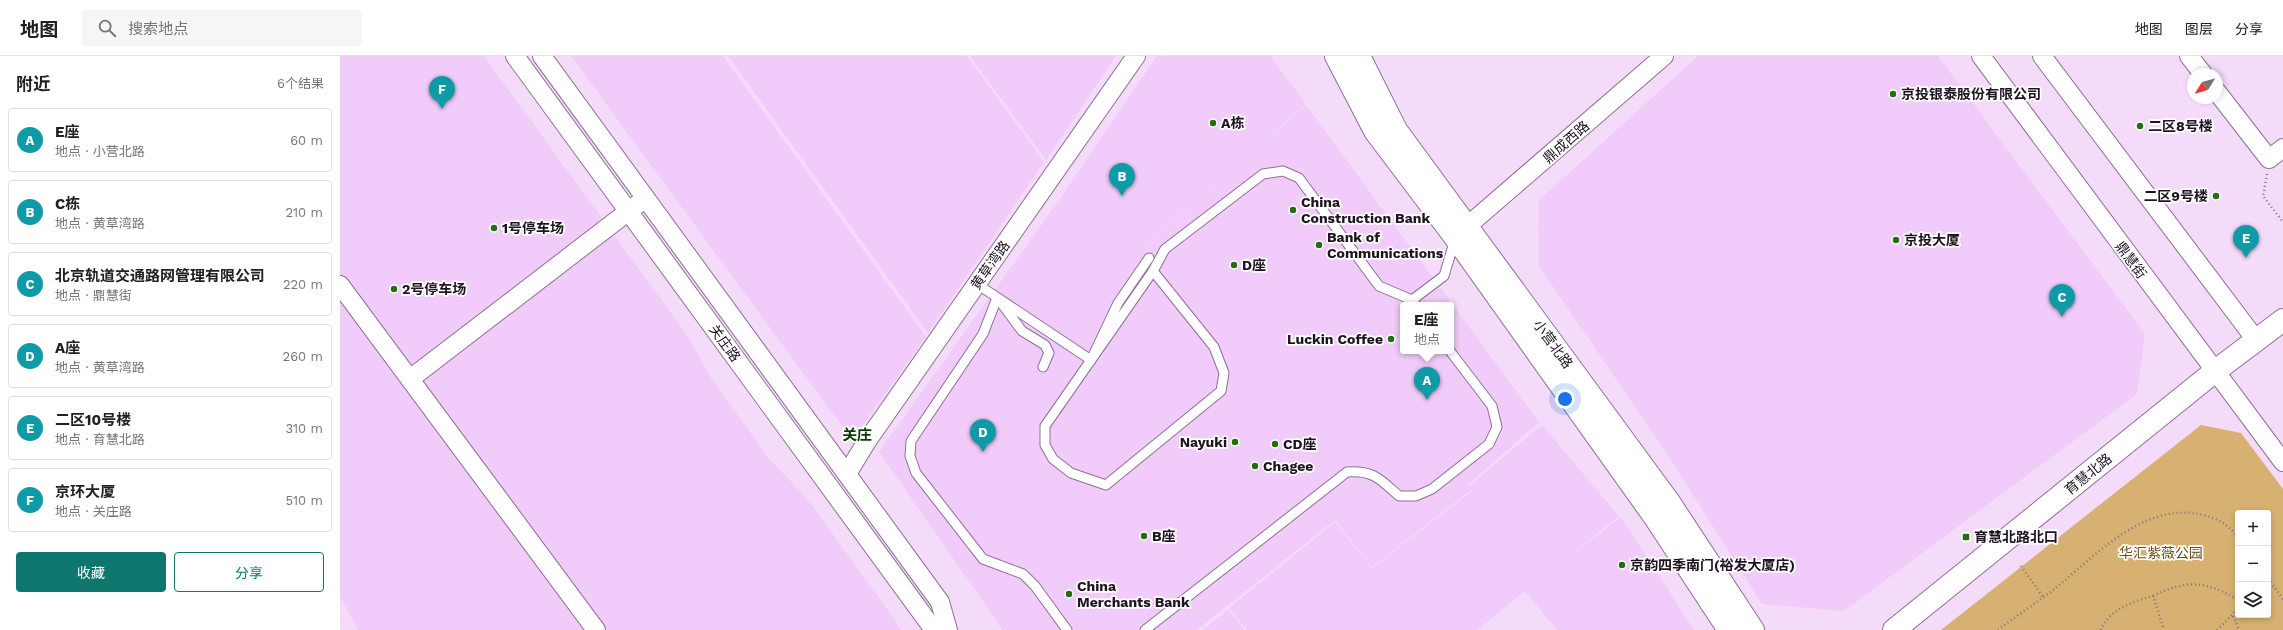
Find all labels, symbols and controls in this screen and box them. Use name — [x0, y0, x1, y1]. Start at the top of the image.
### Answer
search box — [82, 10, 362, 46]
icon: search — [96, 17, 118, 39]
text: 地图 — [20, 18, 58, 41]
text: 搜索地点 — [128, 20, 188, 38]
text: 地图 — [2135, 21, 2163, 37]
text: 图层 — [2185, 21, 2213, 37]
text: 分享 — [2235, 21, 2263, 37]
north arrow — [2187, 68, 2223, 104]
text: 附近 — [16, 74, 50, 94]
text: 6个结果 — [277, 76, 324, 91]
pin: F — [429, 76, 455, 109]
place label: 京投银泰股份有限公司 — [1901, 86, 2041, 102]
marker: 京投银泰股份有限公司 — [1888, 89, 1898, 99]
place label: A栋 — [1221, 115, 1244, 131]
marker: A栋 — [1208, 118, 1218, 128]
street label: 鼎成西路 — [1540, 118, 1592, 166]
place label: 二区8号楼 — [2148, 118, 2213, 134]
marker: 二区8号楼 — [2135, 121, 2145, 131]
text: E座 — [55, 123, 79, 141]
text: A — [26, 133, 34, 148]
text: 60 m — [290, 133, 323, 148]
text: 地点 · 小营北路 — [55, 144, 145, 159]
pin: B — [1109, 163, 1135, 196]
place label: 二区9号楼 — [2143, 188, 2208, 204]
marker: 二区9号楼 — [2211, 191, 2221, 201]
place label: China Construction Bank — [1301, 194, 1430, 226]
text: C栋 — [55, 195, 80, 213]
text: B — [26, 205, 34, 220]
text: 210 m — [285, 205, 323, 220]
marker: China Construction Bank — [1288, 205, 1298, 215]
text: 地点 · 黄草湾路 — [55, 216, 145, 231]
place label: 1号停车场 — [502, 220, 564, 236]
marker: 1号停车场 — [489, 223, 499, 233]
pin: E — [2233, 225, 2259, 258]
place label: Bank of Communications — [1327, 229, 1444, 261]
place label: 京投大厦 — [1904, 232, 1960, 248]
marker: 京投大厦 — [1891, 235, 1901, 245]
street label: 黄草湾路 — [967, 237, 1013, 293]
street label: 鼎慧街 — [2112, 238, 2150, 282]
marker: Bank of Communications — [1314, 240, 1324, 250]
place label: D座 — [1242, 257, 1266, 273]
marker: D座 — [1229, 260, 1239, 270]
text: 北京轨道交通路网管理有限公司 — [55, 267, 265, 285]
text: C — [26, 277, 34, 292]
text: 220 m — [283, 277, 323, 292]
place label: 2号停车场 — [402, 281, 466, 297]
marker: 2号停车场 — [389, 284, 399, 294]
pin: C — [2049, 284, 2075, 317]
text: 地点 · 鼎慧街 — [55, 288, 132, 303]
popup — [1400, 302, 1454, 354]
text: E座 — [1414, 311, 1438, 329]
street label: 小营北路 — [1530, 317, 1576, 371]
street label: 关庄路 — [706, 321, 744, 365]
place label: Luckin Coffee — [1287, 331, 1383, 347]
text: 地点 — [1414, 332, 1440, 347]
marker: Luckin Coffee — [1386, 334, 1396, 344]
text: A座 — [55, 339, 80, 357]
text: D — [25, 349, 35, 364]
text: 260 m — [283, 349, 323, 364]
text: 地点 · 黄草湾路 — [55, 360, 145, 375]
pin: A — [1414, 367, 1440, 400]
your location — [1555, 389, 1575, 409]
text: 二区10号楼 — [55, 411, 131, 429]
pin: D — [970, 419, 996, 452]
text: E — [26, 421, 34, 436]
text: 310 m — [285, 421, 323, 436]
district label: 关庄 — [842, 426, 872, 444]
text: 地点 · 育慧北路 — [55, 432, 145, 447]
place label: Nayuki — [1180, 434, 1227, 450]
place label: CD座 — [1283, 436, 1317, 452]
marker: Nayuki — [1230, 437, 1240, 447]
marker: CD座 — [1270, 439, 1280, 449]
street label: 育慧北路 — [2061, 450, 2115, 498]
place label: Chagee — [1263, 458, 1313, 474]
marker: Chagee — [1250, 461, 1260, 471]
text: 京环大厦 — [55, 483, 115, 501]
text: F — [26, 493, 34, 508]
text: 510 m — [285, 493, 323, 508]
text: 地点 · 关庄路 — [55, 504, 132, 519]
map controls — [2235, 510, 2271, 618]
button: + — [2235, 510, 2271, 546]
place label: B座 — [1152, 528, 1176, 544]
place label: 育慧北路北口 — [1974, 529, 2058, 545]
marker: B座 — [1139, 531, 1149, 541]
marker: 育慧北路北口 — [1961, 532, 1971, 542]
park label: 华汇紫薇公园 — [2119, 545, 2203, 561]
button: − — [2235, 546, 2271, 582]
button: 收藏 — [16, 552, 166, 592]
button: 分享 — [174, 552, 324, 592]
place label: 京韵四季南门(裕发大厦店) — [1630, 557, 1795, 573]
marker: 京韵四季南门(裕发大厦店) — [1617, 560, 1627, 570]
place label: China Merchants Bank — [1077, 578, 1190, 610]
button: layers — [2235, 582, 2271, 618]
marker: China Merchants Bank — [1064, 589, 1074, 599]

